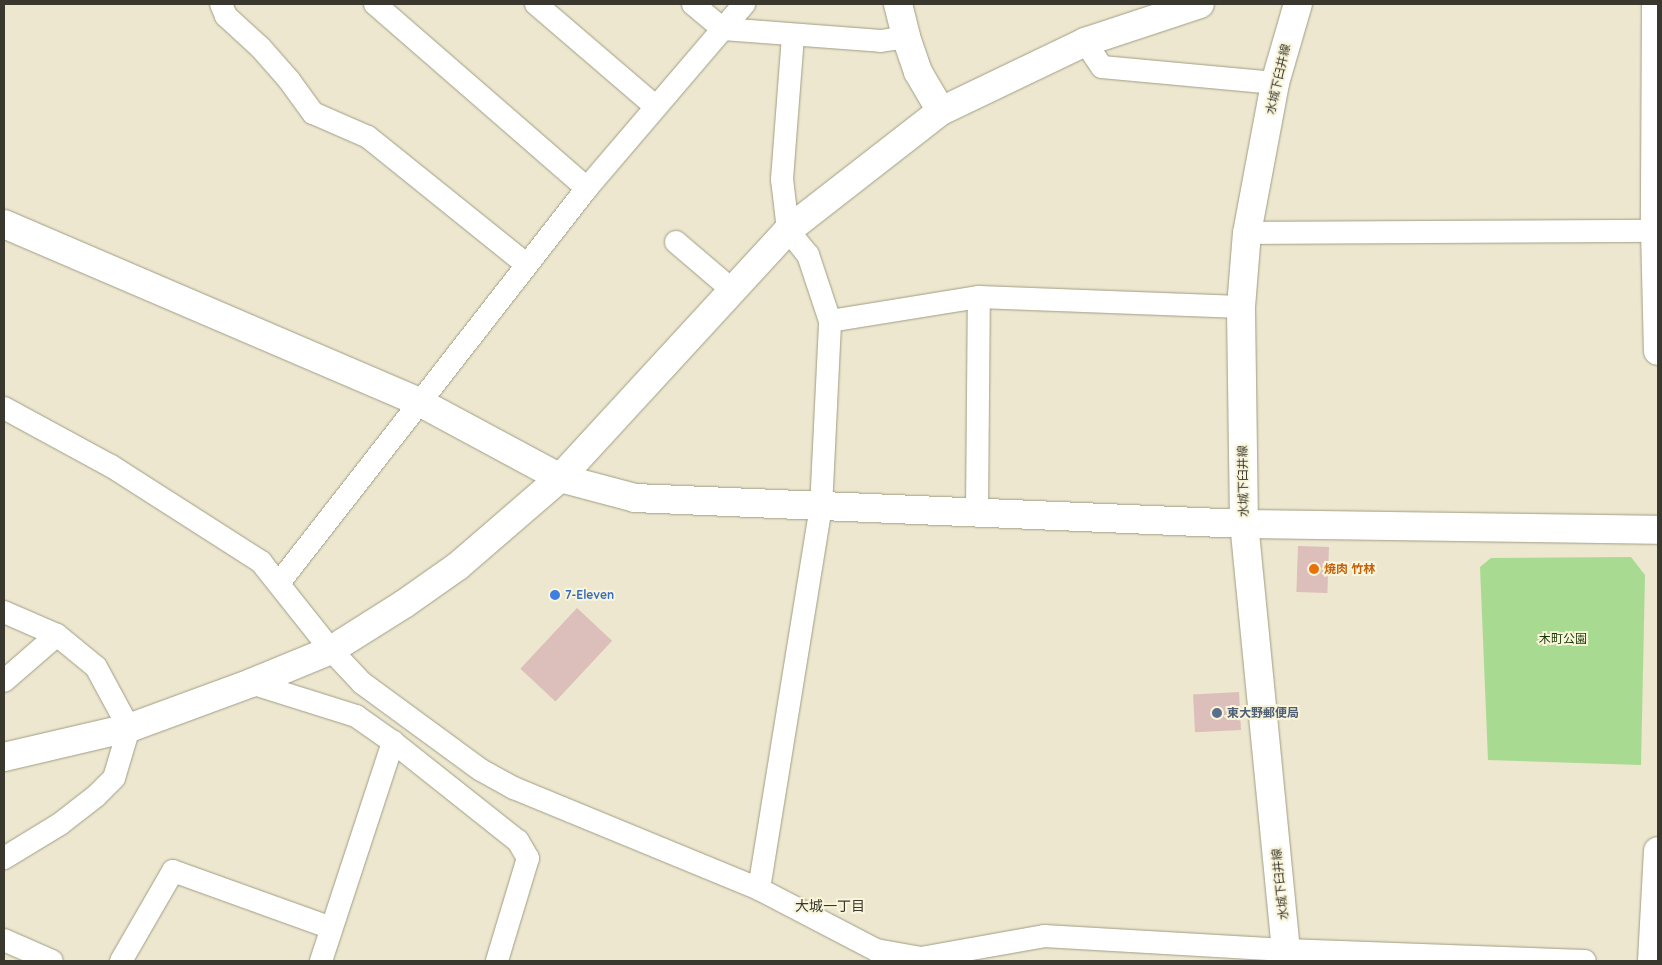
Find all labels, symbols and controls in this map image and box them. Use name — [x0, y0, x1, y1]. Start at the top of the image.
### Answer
street label: 水城下臼井線 — [1263, 42, 1293, 116]
street label: 水城下臼井線 — [1235, 445, 1251, 517]
place label: 焼肉 竹林 — [1324, 562, 1375, 576]
marker: 焼肉 竹林 — [1308, 563, 1320, 575]
place label: 7-Eleven — [565, 588, 614, 602]
marker: 7-Eleven — [549, 589, 561, 601]
park label: 木町公園 — [1539, 632, 1587, 646]
place label: 東大野郵便局 — [1227, 706, 1299, 720]
marker: 東大野郵便局 — [1211, 707, 1223, 719]
street label: 水城下臼井線 — [1269, 847, 1291, 921]
district label: 大城一丁目 — [795, 898, 865, 914]

